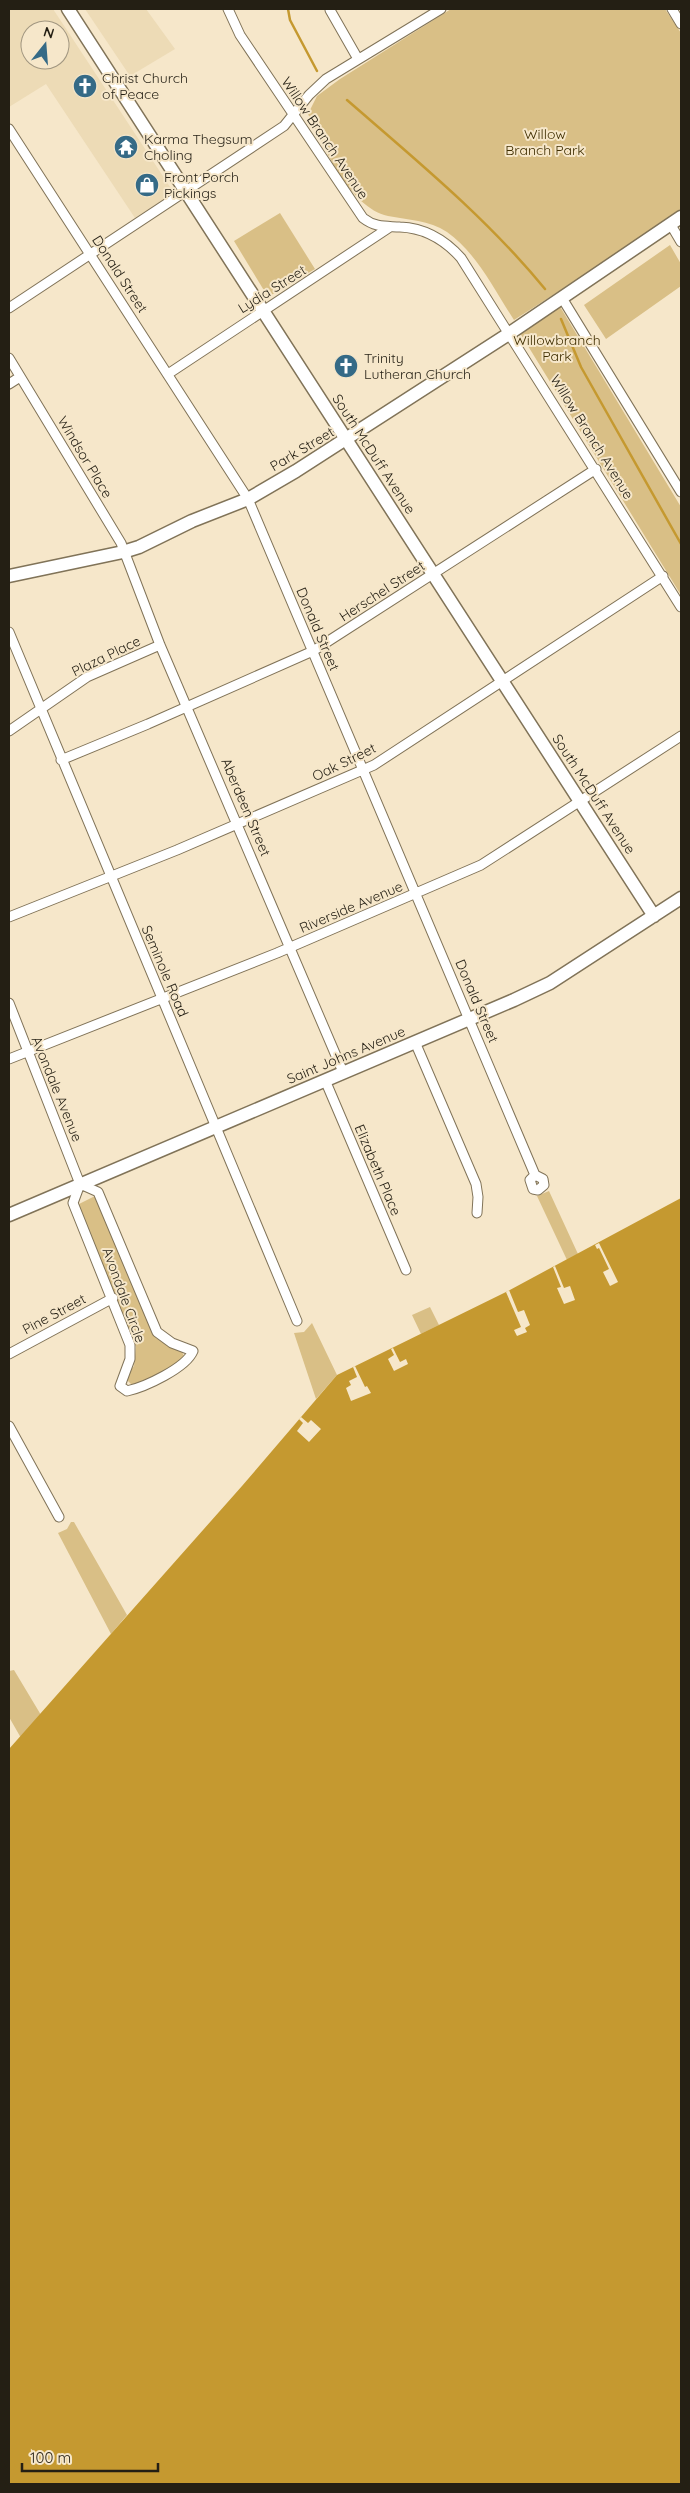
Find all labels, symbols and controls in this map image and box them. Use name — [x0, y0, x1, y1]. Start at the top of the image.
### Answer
north arrow — [20, 20, 70, 70]
text: N — [41, 22, 56, 43]
place label: Christ Church of Peace — [102, 69, 188, 103]
church icon: Christ Church of Peace — [72, 73, 98, 99]
street label: Willow Branch Avenue — [277, 74, 373, 203]
park label: Willow Branch Park — [505, 125, 585, 159]
place label: Karma Thegsum Choling — [144, 130, 253, 164]
temple icon: Karma Thegsum Choling — [113, 134, 139, 160]
place label: Front Porch Pickings — [164, 168, 239, 202]
shop icon: Front Porch Pickings — [134, 172, 160, 198]
street label: Donald Street — [88, 232, 152, 316]
street label: Lydia Street — [235, 261, 310, 317]
park label: Willowbranch Park — [513, 331, 601, 365]
place label: Trinity Lutheran Church — [364, 349, 471, 383]
church icon: Trinity Lutheran Church — [333, 353, 359, 379]
street label: Willow Branch Avenue — [546, 371, 638, 503]
street label: South McDuff Avenue — [328, 391, 420, 517]
street label: Windsor Place — [53, 413, 117, 501]
street label: Park Street — [267, 423, 338, 475]
street label: Herschel Street — [336, 557, 428, 625]
street label: Donald Street — [292, 585, 344, 674]
street label: Plaza Place — [69, 632, 143, 680]
street label: South McDuff Avenue — [548, 731, 640, 857]
street label: Oak Street — [309, 739, 379, 785]
street label: Aberdeen Street — [217, 755, 275, 859]
street label: Riverside Avenue — [297, 877, 406, 937]
street label: Seminole Road — [138, 923, 192, 1019]
street label: Donald Street — [451, 957, 503, 1046]
street label: Saint Johns Avenue — [284, 1022, 408, 1088]
street label: Avondale Avenue — [28, 1034, 86, 1144]
street label: Elizabeth Place — [351, 1122, 405, 1218]
street label: Avondale Circle — [98, 1245, 150, 1345]
street label: Pine Street — [19, 1290, 89, 1338]
scale bar — [22, 2440, 159, 2472]
text: 100 m — [30, 2448, 71, 2467]

